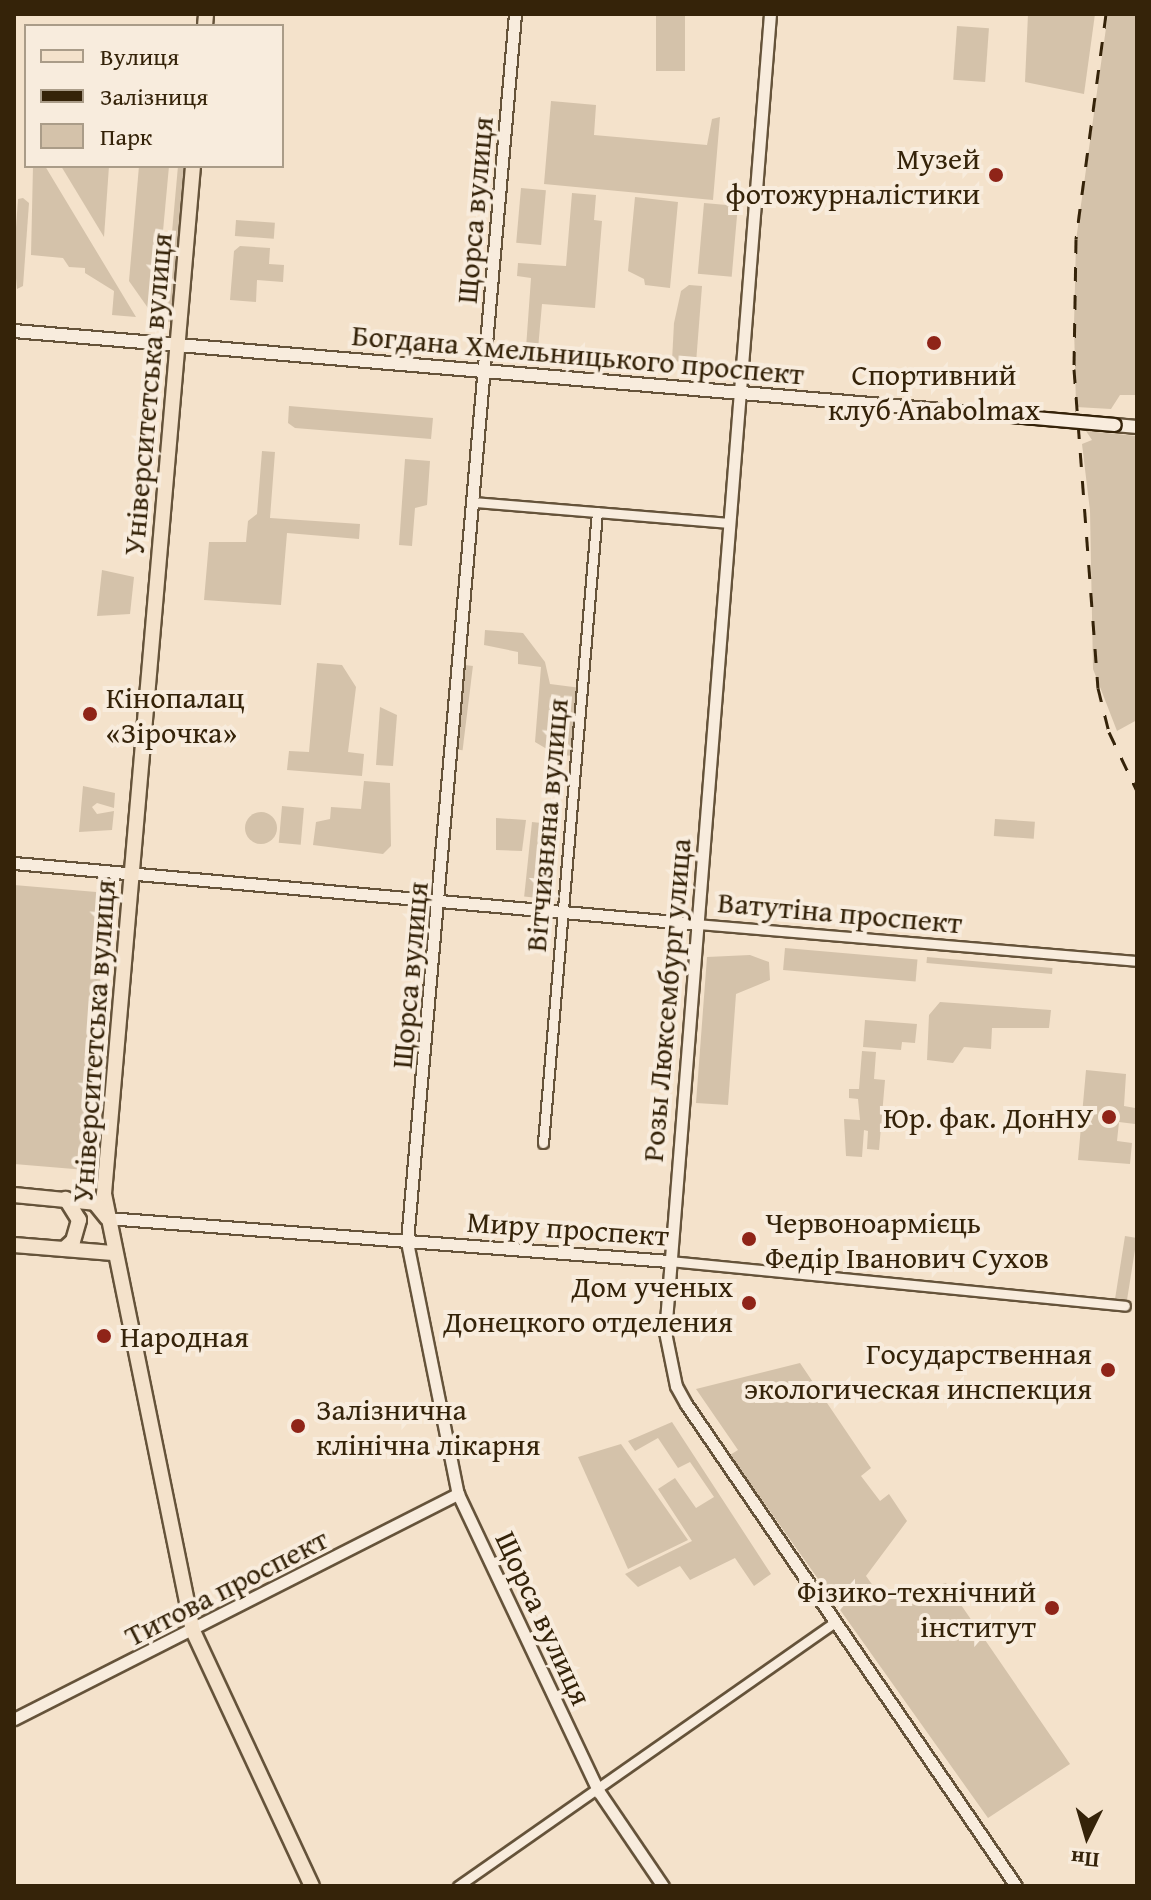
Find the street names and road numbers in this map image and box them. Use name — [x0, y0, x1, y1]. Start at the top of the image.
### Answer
street label: Щорса вулиця — [448, 115, 500, 305]
street label: Університетська вулиця — [115, 231, 179, 557]
street label: Богдана Хмельницького проспект — [350, 316, 806, 392]
street label: Вітчизняна вулиця — [517, 697, 575, 953]
street label: Розы Люксембург улица — [634, 837, 698, 1163]
street label: Університетська вулиця — [64, 878, 122, 1204]
street label: Щорса вулиця — [383, 880, 435, 1070]
street label: Ватутіна проспект — [716, 883, 964, 941]
street label: Миру проспект — [466, 1203, 670, 1253]
street label: Титова проспект — [119, 1520, 333, 1654]
street label: Щорса вулиця — [488, 1525, 600, 1711]

